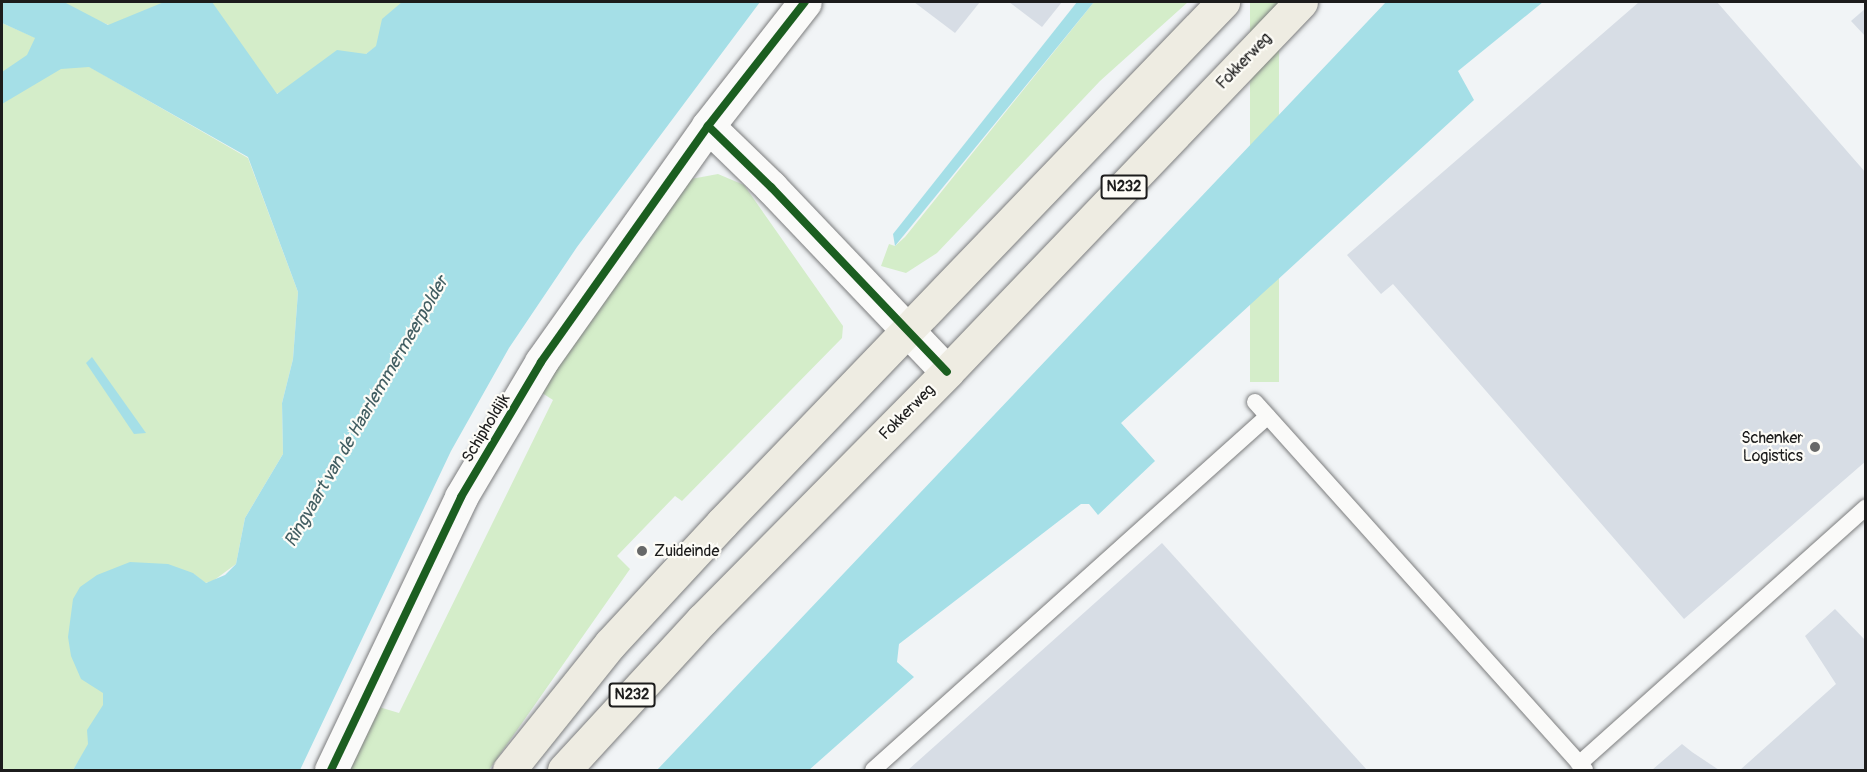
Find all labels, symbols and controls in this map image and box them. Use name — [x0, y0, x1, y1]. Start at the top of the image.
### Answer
street label: Fokkerweg — [1212, 29, 1276, 93]
road number: N232 — [1100, 175, 1148, 199]
water label: Ringvaart van de Haarlemmermeerpolder — [280, 273, 454, 551]
street label: Fokkerweg — [875, 380, 939, 444]
street label: Schipholdijk — [458, 390, 514, 466]
place label: Schenker Logistics — [1741, 428, 1803, 466]
marker: Schenker Logistics — [1808, 440, 1822, 454]
place label: Zuideinde — [654, 541, 719, 561]
marker: Zuideinde — [635, 544, 649, 558]
road number: N232 — [608, 683, 656, 707]

